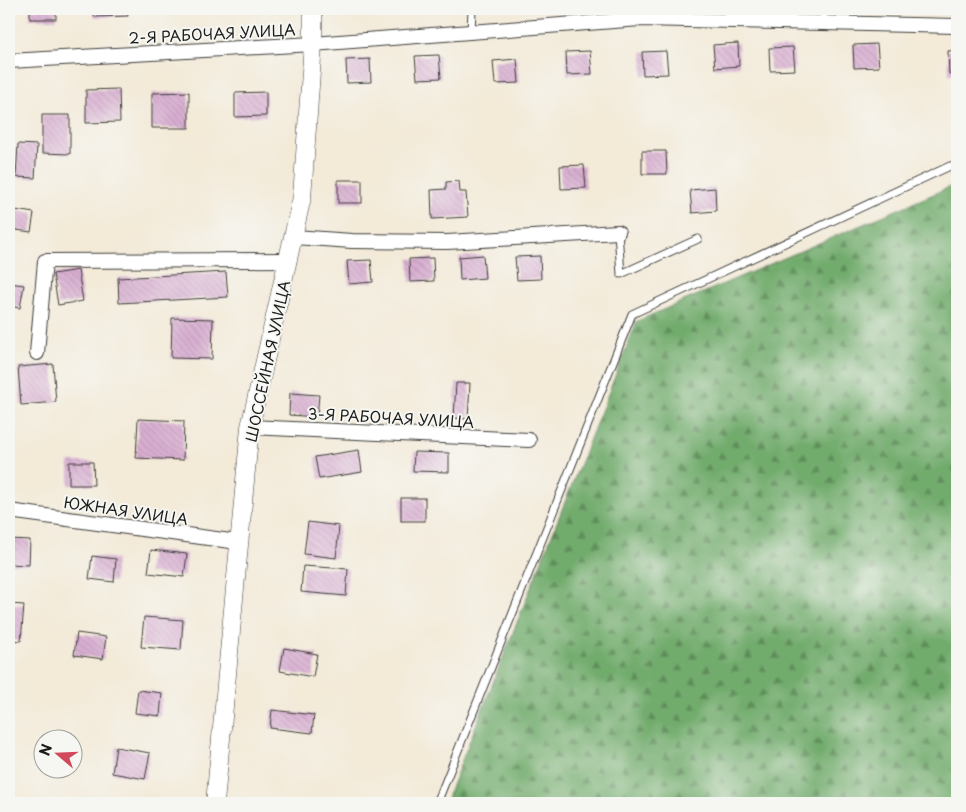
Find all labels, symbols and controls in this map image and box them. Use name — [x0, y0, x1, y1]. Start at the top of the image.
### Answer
street label: 2-Я РАБОЧАЯ УЛИЦА — [128, 17, 296, 49]
street label: ШОССЕЙНАЯ УЛИЦА — [239, 278, 295, 444]
street label: 3-Я РАБОЧАЯ УЛИЦА — [307, 401, 475, 433]
street label: ЮЖНАЯ УЛИЦА — [62, 490, 190, 530]
north arrow — [32, 730, 82, 780]
text: N — [34, 741, 57, 758]

